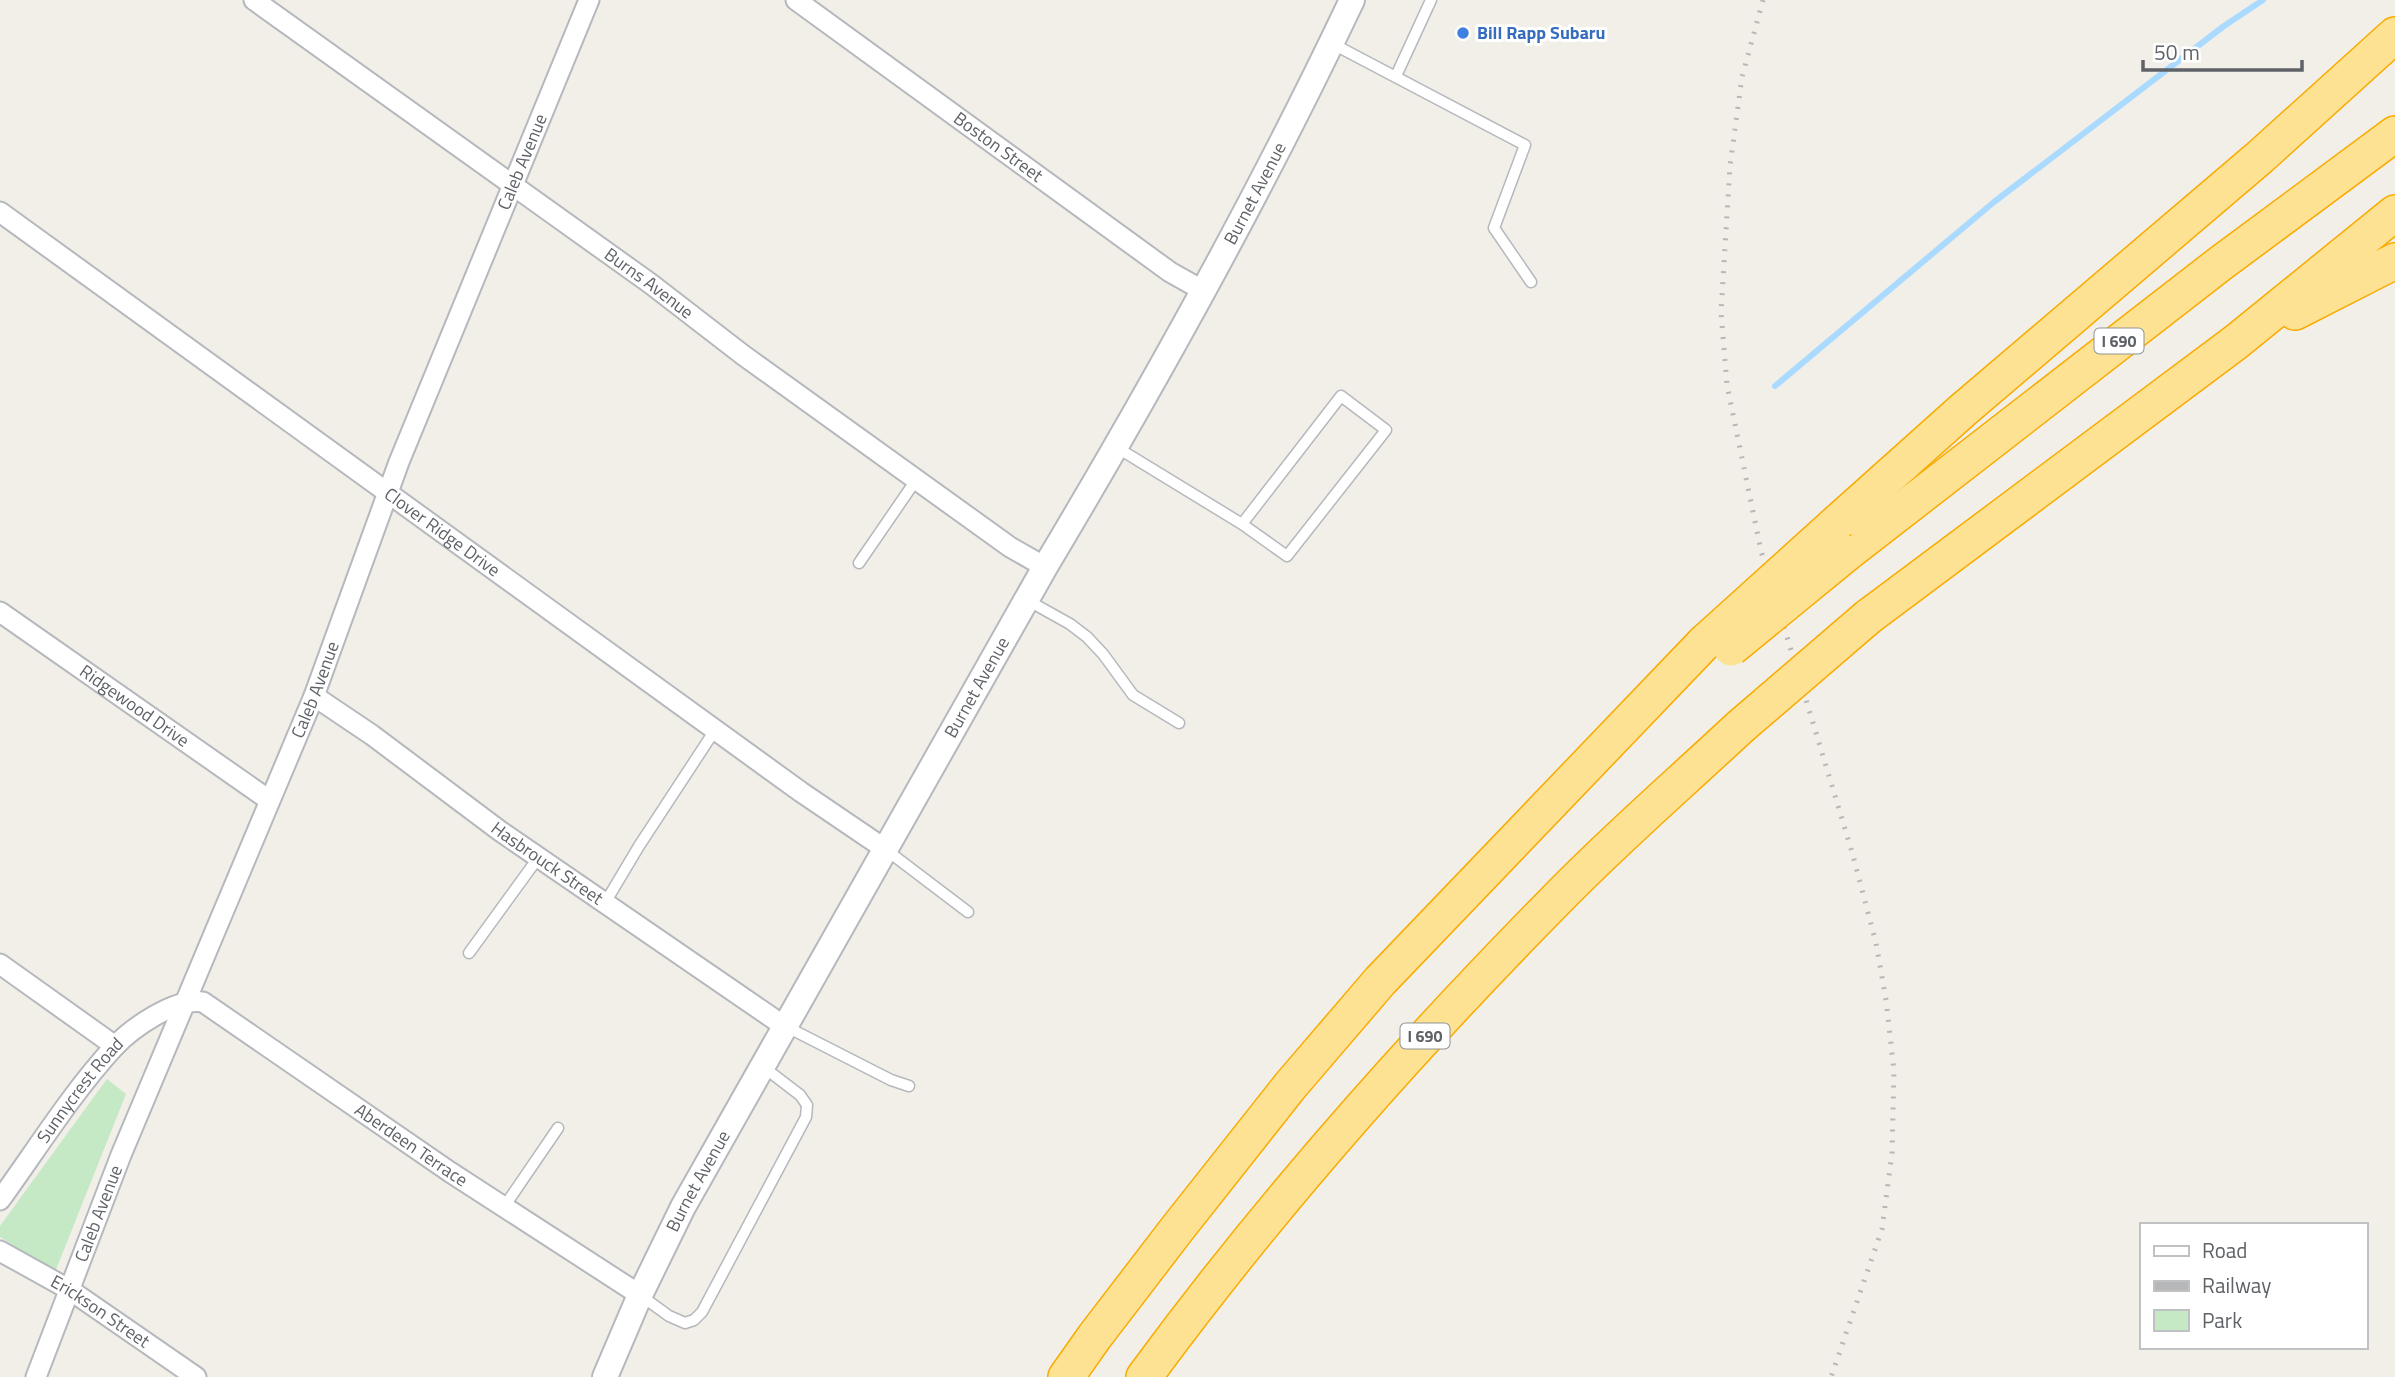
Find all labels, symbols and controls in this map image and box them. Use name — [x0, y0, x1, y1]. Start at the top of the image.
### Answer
place label: Bill Rapp Subaru — [1477, 19, 1605, 46]
marker: Bill Rapp Subaru — [1455, 25, 1471, 41]
scale bar — [2143, 28, 2302, 72]
text: 50 m — [2154, 36, 2200, 68]
street label: Boston Street — [948, 105, 1049, 189]
street label: Caleb Avenue — [490, 110, 554, 214]
street label: Burnet Avenue — [1217, 137, 1293, 249]
street label: Burns Avenue — [599, 241, 700, 325]
road number: I 690 — [2094, 328, 2144, 354]
street label: Clover Ridge Drive — [379, 481, 506, 583]
street label: Burnet Avenue — [937, 632, 1016, 743]
street label: Caleb Avenue — [284, 637, 346, 742]
street label: Ridgewood Drive — [74, 658, 195, 753]
street label: Hasbrouck Street — [485, 815, 610, 912]
road number: I 690 — [1400, 1024, 1450, 1048]
street label: Sunnycrest Road — [30, 1031, 129, 1148]
street label: Aberdeen Terrace — [349, 1096, 473, 1193]
street label: Burnet Avenue — [659, 1125, 737, 1236]
street label: Caleb Avenue — [67, 1161, 129, 1266]
legend — [2140, 1223, 2367, 1349]
text: Road — [2202, 1234, 2247, 1266]
street label: Erickson Street — [46, 1268, 156, 1355]
text: Railway — [2202, 1269, 2271, 1301]
text: Park — [2202, 1304, 2242, 1336]

